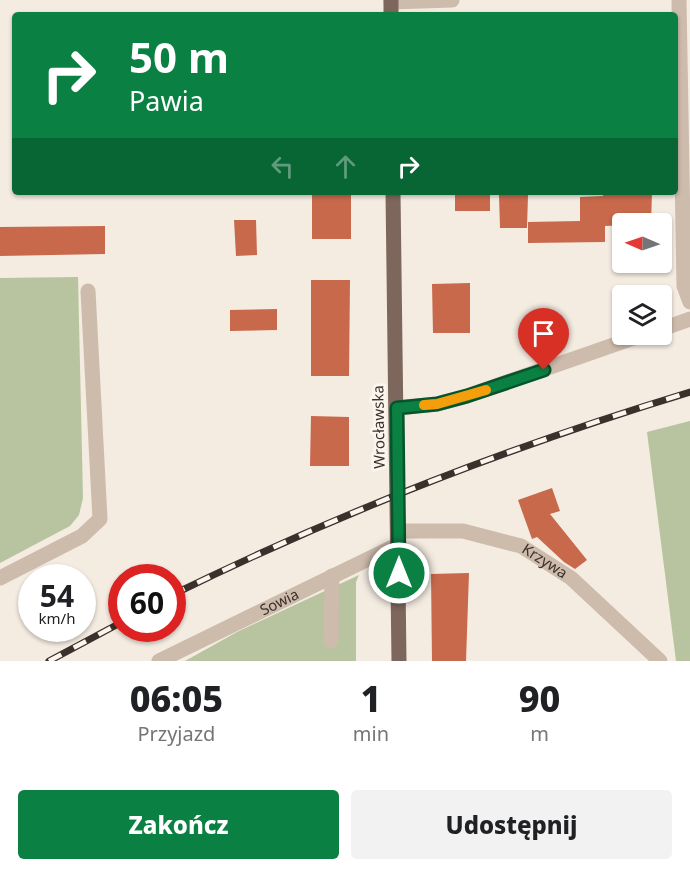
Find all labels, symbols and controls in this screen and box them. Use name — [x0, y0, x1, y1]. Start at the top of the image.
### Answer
text: 50 m — [129, 28, 229, 85]
icon: right — [30, 36, 108, 114]
text: Pawia — [129, 82, 204, 119]
icon: left — [266, 150, 299, 183]
icon: ahead — [329, 150, 362, 183]
icon: right — [392, 150, 425, 183]
north arrow — [612, 213, 672, 273]
map controls — [612, 213, 672, 345]
button: layers — [612, 285, 672, 345]
pin — [518, 308, 569, 370]
icon: arrive — [527, 317, 560, 350]
street label: Wrocławska — [367, 385, 389, 469]
street label: Krzywa — [519, 538, 572, 582]
position arrow — [367, 541, 431, 605]
speed limit sign: 60 — [108, 564, 186, 642]
text: 54 — [40, 575, 74, 616]
street label: Sowia — [256, 583, 302, 619]
text: km/h — [39, 608, 75, 628]
text: 06:05 — [130, 674, 223, 723]
text: 1 — [361, 674, 381, 723]
text: 90 — [519, 674, 560, 723]
text: Przyjazd — [137, 720, 215, 747]
text: min — [353, 720, 389, 747]
text: m — [530, 720, 549, 747]
button: Zakończ — [18, 790, 339, 859]
button: Udostępnij — [351, 790, 672, 859]

